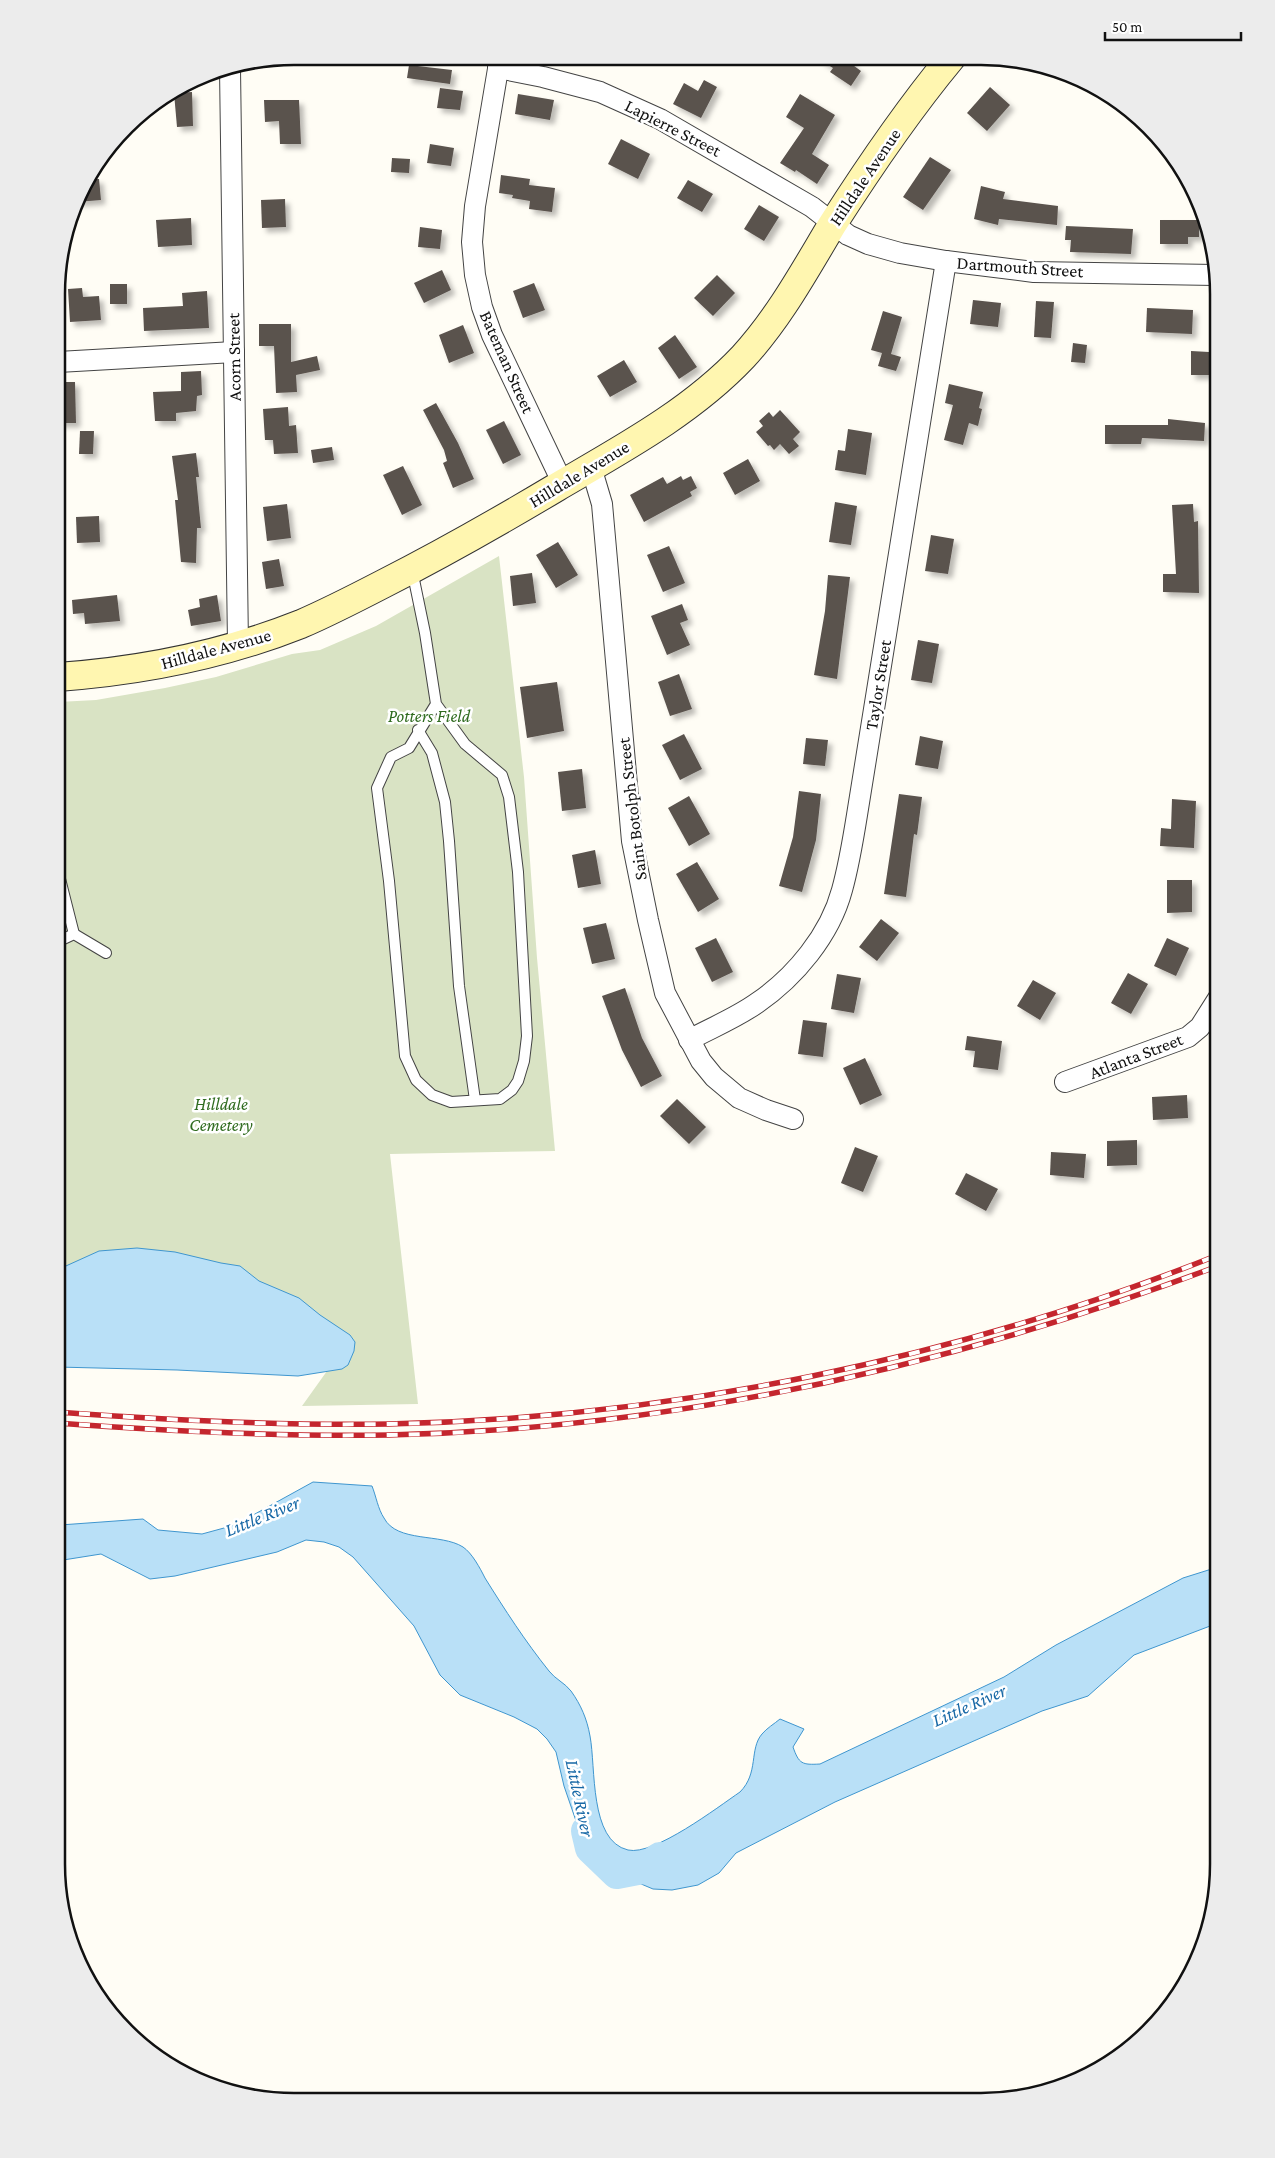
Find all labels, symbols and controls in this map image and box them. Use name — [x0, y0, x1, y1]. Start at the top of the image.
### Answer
scale bar — [1105, 10, 1241, 42]
text: 50 m — [1112, 19, 1142, 35]
street label: Lapierre Street — [622, 95, 725, 161]
street label: Hilldale Avenue — [825, 125, 905, 229]
street label: Dartmouth Street — [956, 253, 1085, 281]
street label: Bateman Street — [476, 308, 539, 417]
street label: Acorn Street — [223, 312, 245, 401]
street label: Hilldale Avenue — [525, 436, 633, 512]
street label: Hilldale Avenue — [159, 625, 273, 673]
street label: Taylor Street — [861, 637, 895, 732]
park label: Potters Field — [388, 706, 471, 726]
street label: Saint Botolph Street — [613, 736, 651, 881]
street label: Atlanta Street — [1086, 1029, 1187, 1083]
park label: Hilldale Cemetery — [189, 1094, 253, 1135]
water label: Little River — [222, 1491, 304, 1540]
water label: Little River — [929, 1679, 1010, 1731]
water label: Little River — [562, 1757, 599, 1840]

